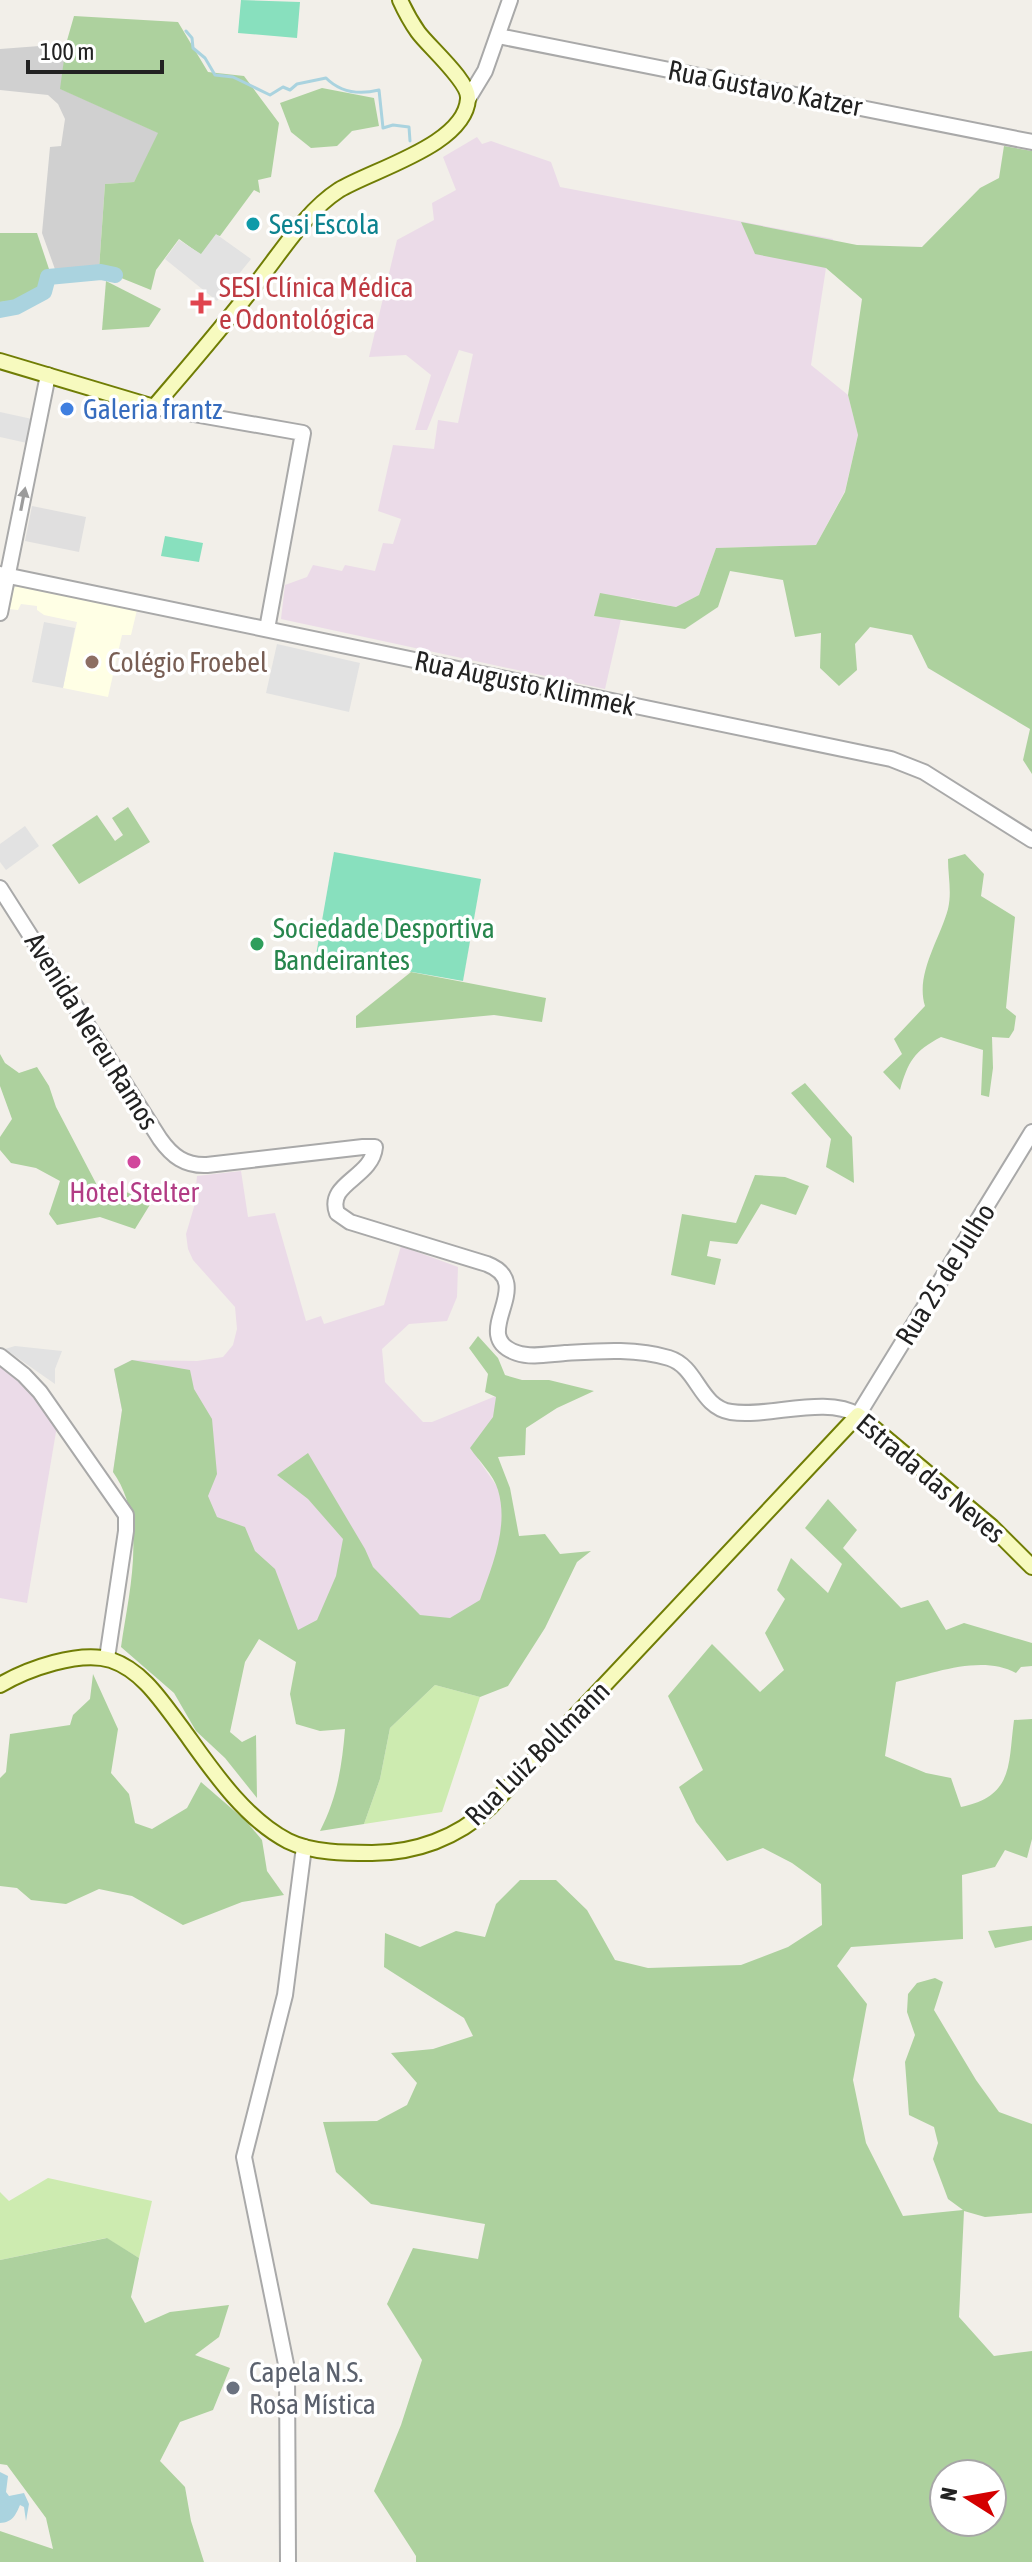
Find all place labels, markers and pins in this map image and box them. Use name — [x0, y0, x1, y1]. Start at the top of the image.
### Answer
place label: Sesi Escola — [269, 208, 379, 240]
marker: Sesi Escola — [244, 215, 262, 233]
place label: SESI Clínica Médica e Odontológica — [219, 271, 414, 335]
marker: SESI Clínica Médica e Odontológica — [190, 292, 212, 314]
place label: Galeria frantz — [83, 393, 222, 425]
marker: Galeria frantz — [58, 400, 76, 418]
place label: Colégio Froebel — [108, 646, 268, 678]
marker: Colégio Froebel — [83, 653, 101, 671]
place label: Sociedade Desportiva Bandeirantes — [273, 912, 495, 976]
marker: Sociedade Desportiva Bandeirantes — [248, 935, 266, 953]
marker: Hotel Stelter — [125, 1153, 143, 1171]
place label: Hotel Stelter — [69, 1176, 200, 1208]
place label: Capela N.S. Rosa Mística — [249, 2356, 376, 2420]
marker: Capela N.S. Rosa Mística — [224, 2379, 242, 2397]

